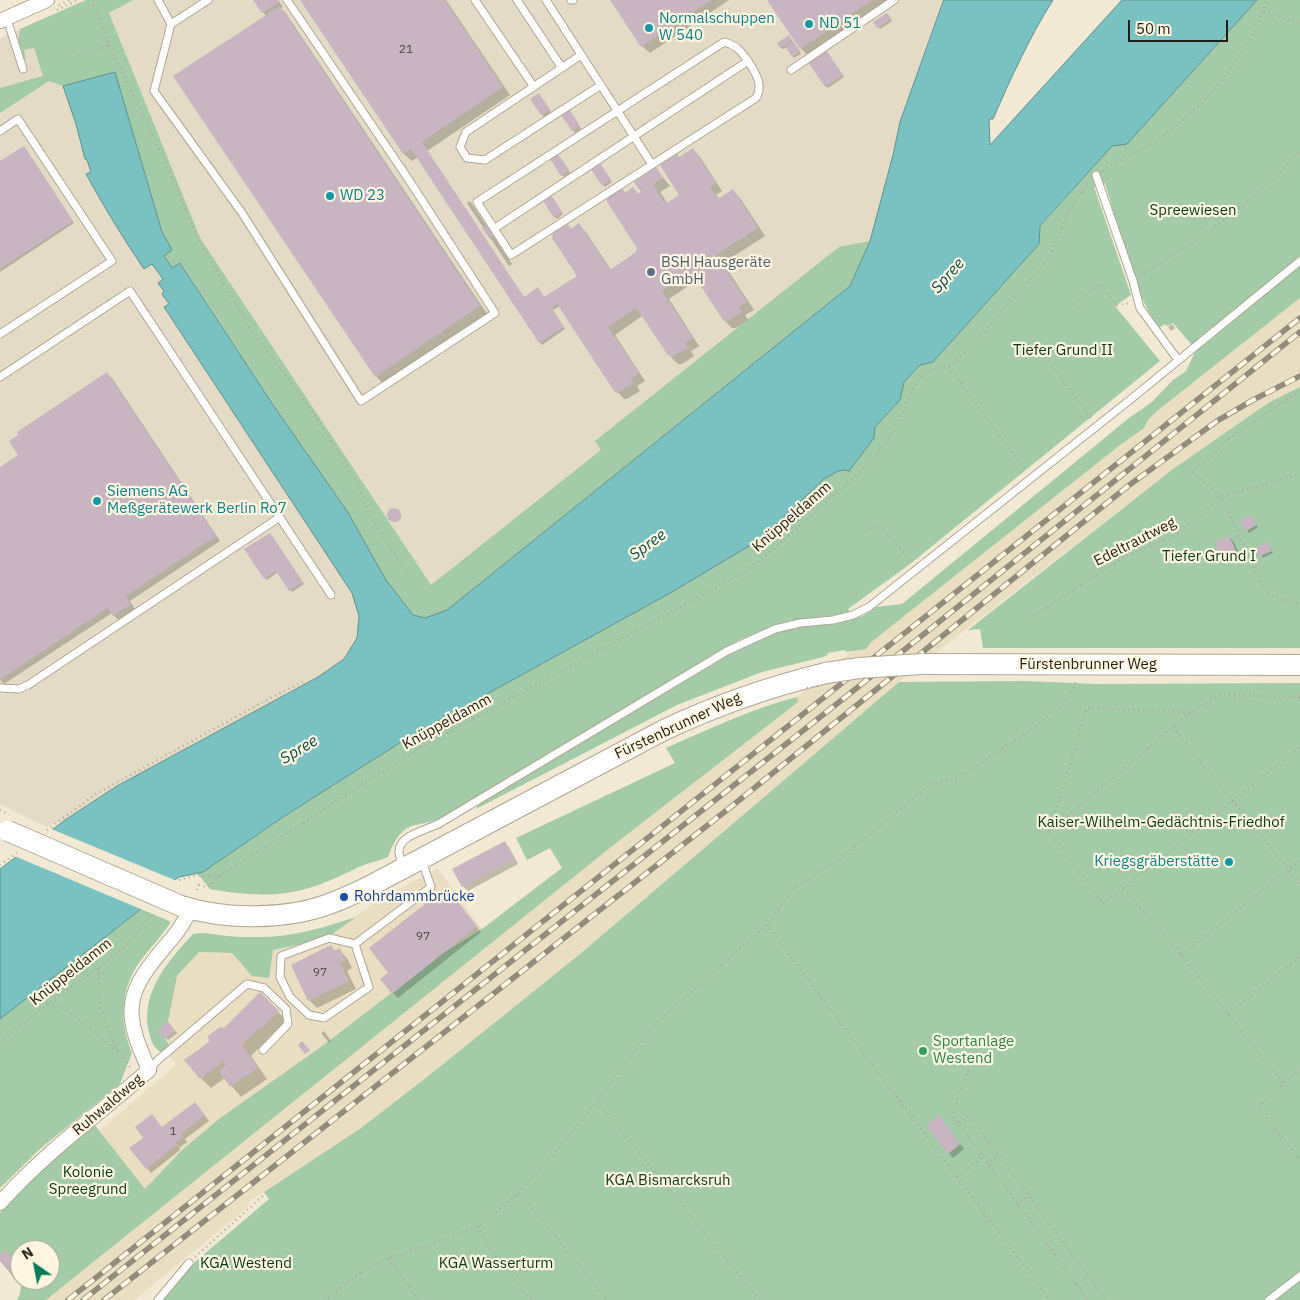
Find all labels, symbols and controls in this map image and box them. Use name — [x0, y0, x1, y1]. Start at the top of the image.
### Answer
place label: Normalschuppen W 540 — [659, 10, 775, 45]
scale bar — [1130, 10, 1230, 42]
place label: ND 51 — [819, 15, 861, 33]
marker: ND 51 — [803, 18, 815, 30]
text: 50 m — [1136, 19, 1171, 38]
marker: Normalschuppen W 540 — [643, 22, 655, 34]
house number: 21 — [399, 43, 413, 57]
place label: WD 23 — [340, 187, 385, 205]
marker: WD 23 — [324, 190, 336, 202]
park label: Spreewiesen — [1150, 202, 1236, 220]
place label: BSH Hausgeräte GmbH — [661, 254, 771, 289]
water label: Spree — [927, 255, 969, 297]
marker: BSH Hausgeräte GmbH — [645, 266, 657, 278]
park label: Tiefer Grund II — [1013, 342, 1113, 360]
street label: Knüppeldamm — [749, 478, 835, 556]
place label: Siemens AG Meßgerätewerk Berlin Ro7 — [107, 483, 287, 518]
marker: Siemens AG Meßgerätewerk Berlin Ro7 — [91, 495, 103, 507]
street label: Edeltrautweg — [1091, 514, 1179, 570]
water label: Spree — [626, 525, 670, 565]
park label: Tiefer Grund I — [1162, 548, 1256, 566]
street label: Fürstenbrunner Weg — [1019, 656, 1157, 674]
street label: Fürstenbrunner Weg — [612, 689, 744, 763]
street label: Knüppeldamm — [399, 690, 495, 754]
water label: Spree — [277, 731, 321, 769]
park label: Kaiser-Wilhelm-Gedächtnis-Friedhof — [1037, 814, 1285, 832]
place label: Kriegsgräberstätte — [1094, 853, 1219, 871]
marker: Kriegsgräberstätte — [1223, 856, 1235, 868]
place label: Rohrdammbrücke — [354, 888, 475, 906]
marker: Rohrdammbrücke — [338, 891, 350, 903]
house number: 97 — [416, 930, 430, 944]
street label: Knüppeldamm — [26, 934, 116, 1010]
house number: 97 — [313, 966, 327, 980]
place label: Sportanlage Westend — [933, 1033, 1014, 1068]
marker: Sportanlage Westend — [917, 1045, 929, 1057]
street label: Ruhwaldweg — [69, 1070, 147, 1140]
house number: 1 — [169, 1125, 177, 1139]
park label: Kolonie Spreegrund — [49, 1164, 127, 1199]
park label: KGA Bismarcksruh — [605, 1172, 731, 1190]
north arrow — [10, 1240, 60, 1290]
text: N — [18, 1243, 37, 1264]
park label: KGA Westend — [200, 1255, 292, 1273]
park label: KGA Wasserturm — [439, 1255, 553, 1273]

